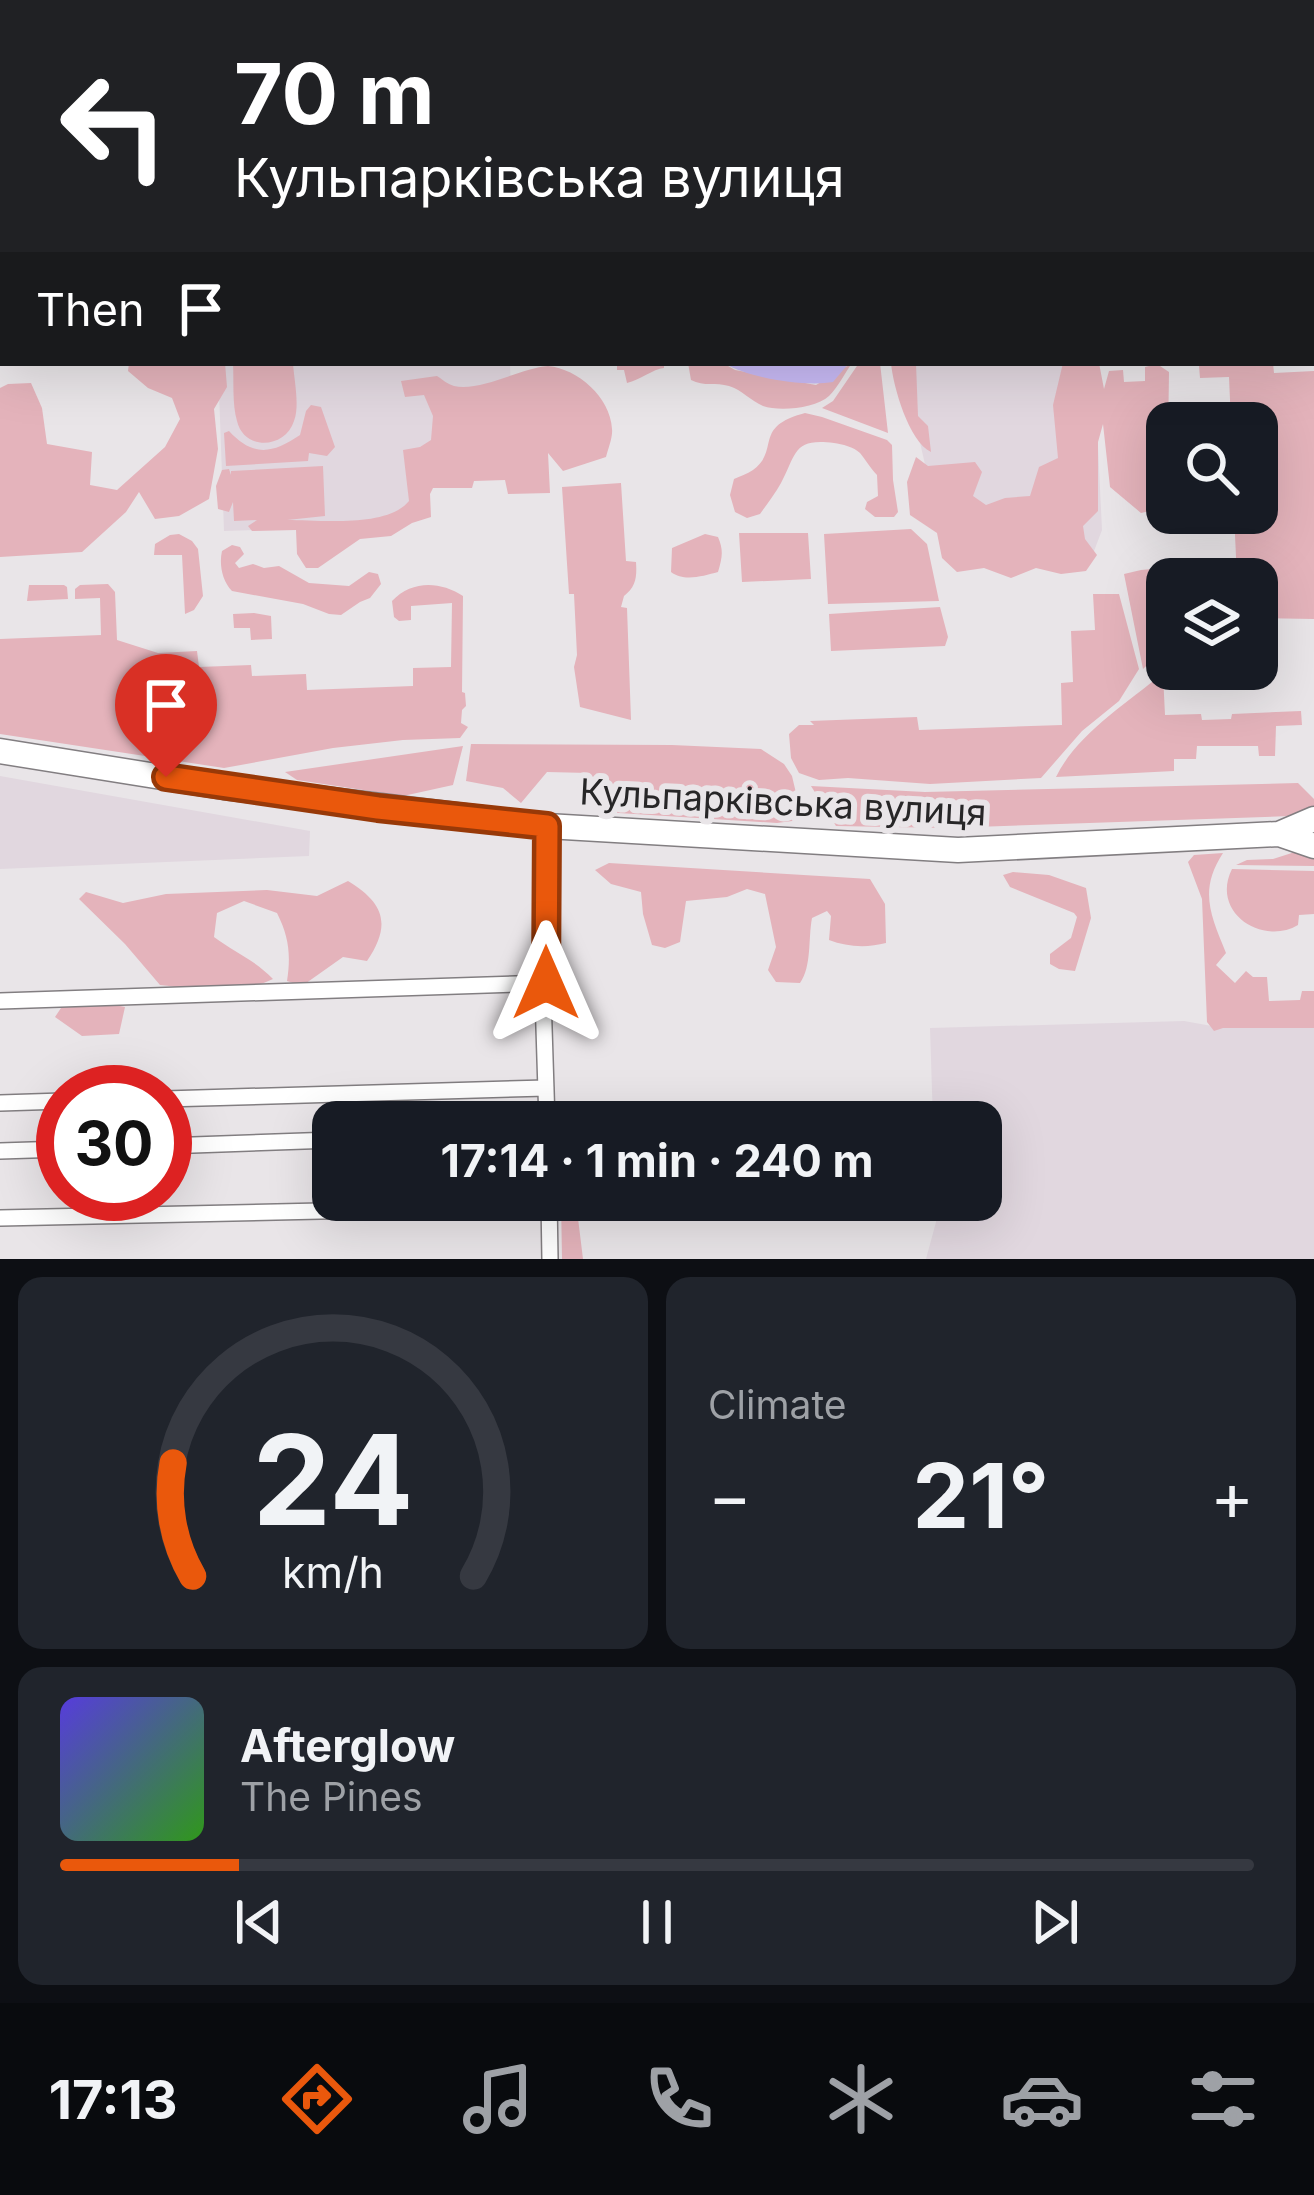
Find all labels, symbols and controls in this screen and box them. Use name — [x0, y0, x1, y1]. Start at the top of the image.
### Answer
text: 70 m — [234, 43, 435, 144]
icon: left — [36, 48, 192, 204]
text: Кульпарківська вулиця — [234, 145, 845, 210]
icon: arrive — [168, 276, 234, 342]
text: Then — [36, 282, 144, 337]
map controls — [1146, 402, 1278, 690]
button: search — [1146, 402, 1278, 534]
button: layers — [1146, 558, 1278, 690]
pin — [115, 654, 217, 777]
icon: arrive — [133, 672, 199, 738]
street label: Кульпарківська вулиця — [579, 769, 987, 835]
position arrow — [483, 920, 609, 1046]
speed limit sign: 30 — [36, 1065, 192, 1221]
text: 17:14 · 1 min · 240 m — [440, 1133, 874, 1188]
text: Climate — [708, 1381, 847, 1428]
text: 24 — [252, 1404, 414, 1555]
text: 21° — [913, 1441, 1049, 1550]
text: − — [708, 1456, 752, 1536]
text: + — [1210, 1456, 1254, 1536]
text: km/h — [282, 1546, 384, 1598]
text: Afterglow — [240, 1718, 455, 1773]
text: The Pines — [240, 1773, 423, 1820]
icon: previous — [226, 1889, 292, 1955]
icon: pause — [624, 1889, 690, 1955]
icon: next — [1022, 1889, 1088, 1955]
icon: directions — [275, 2057, 359, 2141]
icon: music — [456, 2057, 540, 2141]
icon: phone — [637, 2057, 721, 2141]
icon: climate — [819, 2057, 903, 2141]
icon: car — [1000, 2057, 1084, 2141]
icon: filters — [1181, 2057, 1265, 2141]
text: 17:13 — [49, 2067, 178, 2132]

